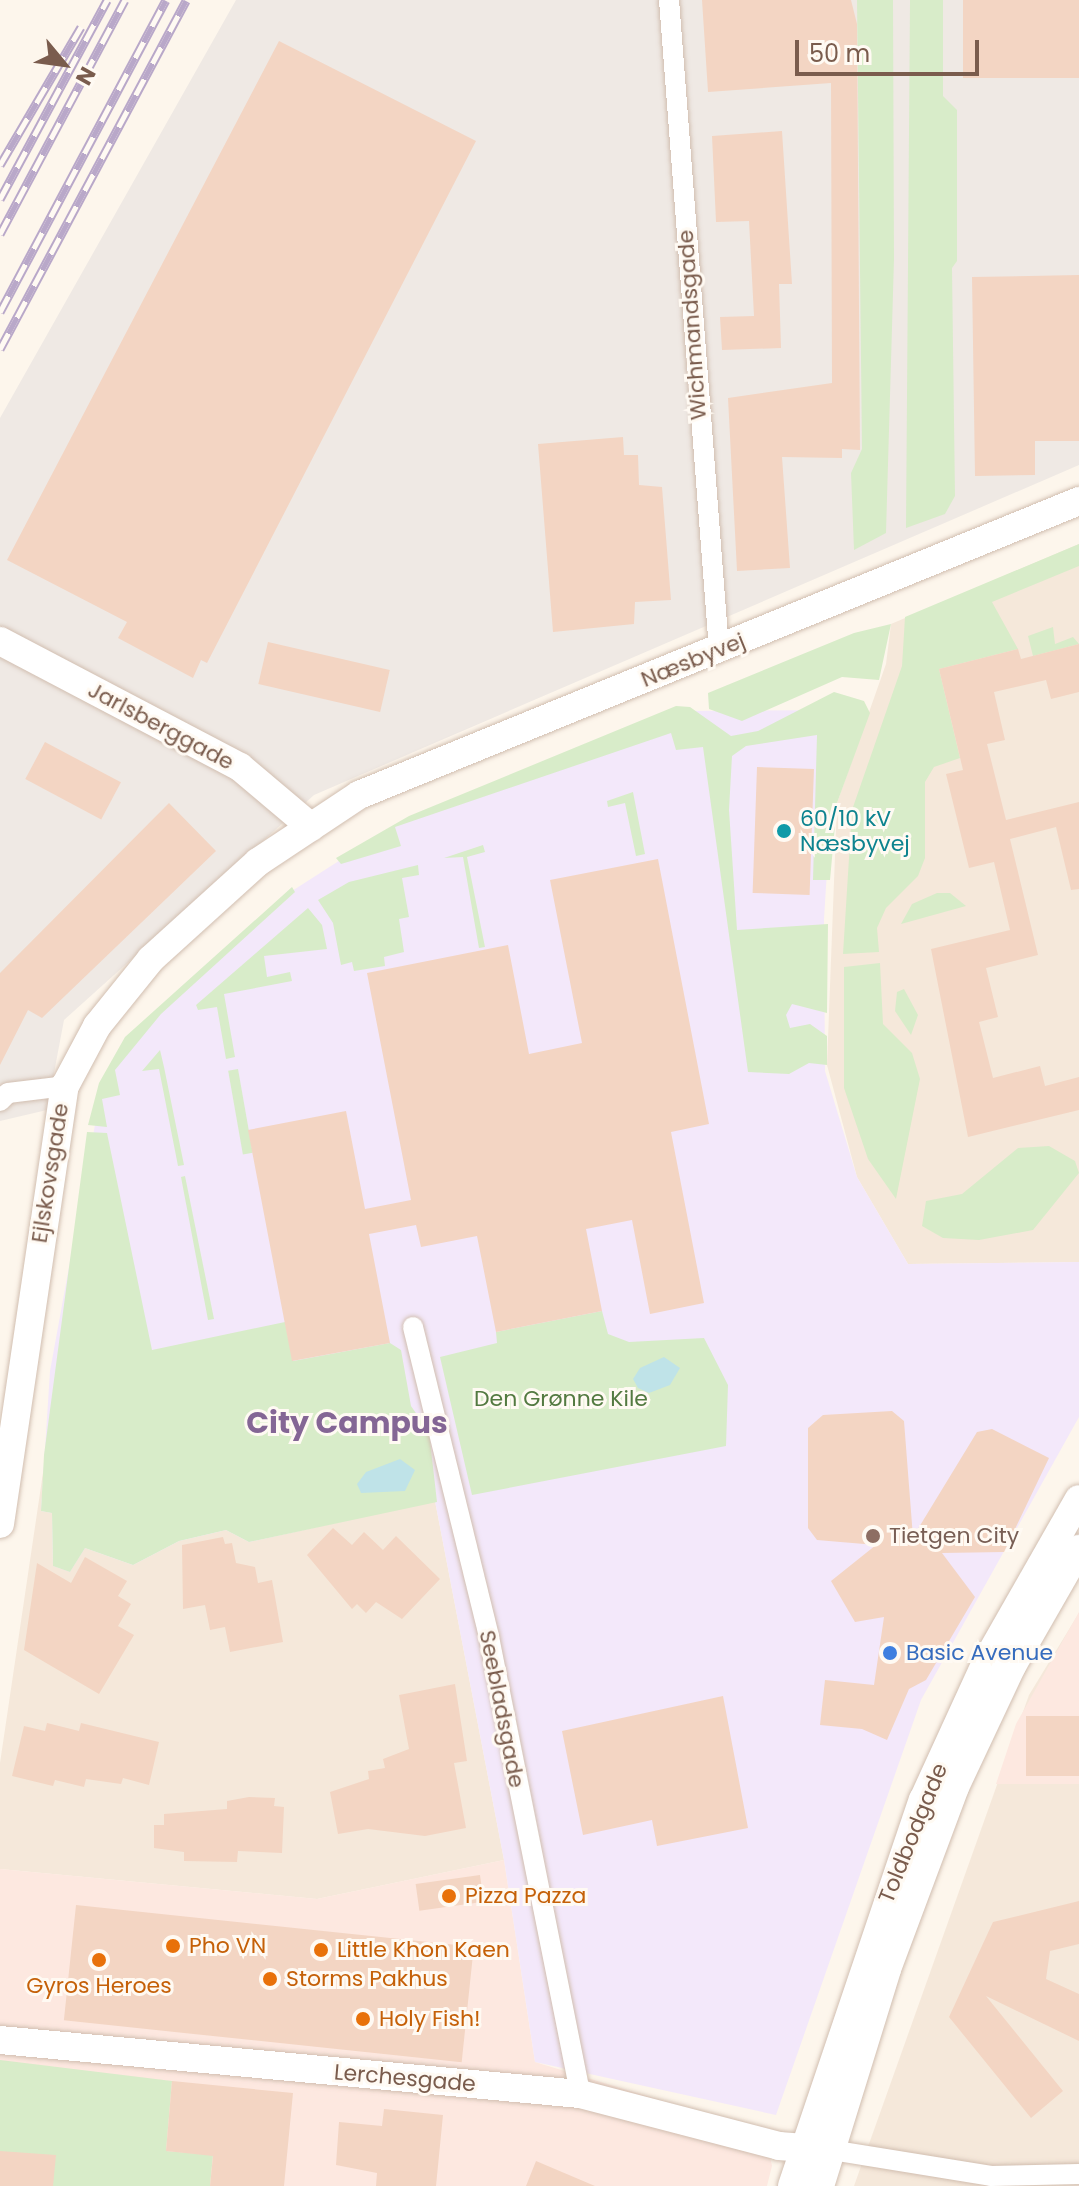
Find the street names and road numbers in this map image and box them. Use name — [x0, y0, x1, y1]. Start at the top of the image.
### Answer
street label: Wichmandsgade — [672, 229, 712, 421]
street label: Næsbyvej — [637, 627, 749, 693]
street label: Jarlsberggade — [84, 676, 238, 776]
street label: Ejlskovsgade — [26, 1101, 74, 1245]
street label: Seebladsgade — [474, 1628, 530, 1790]
street label: Toldbodgade — [873, 1759, 953, 1907]
street label: Lerchesgade — [333, 2059, 477, 2097]

